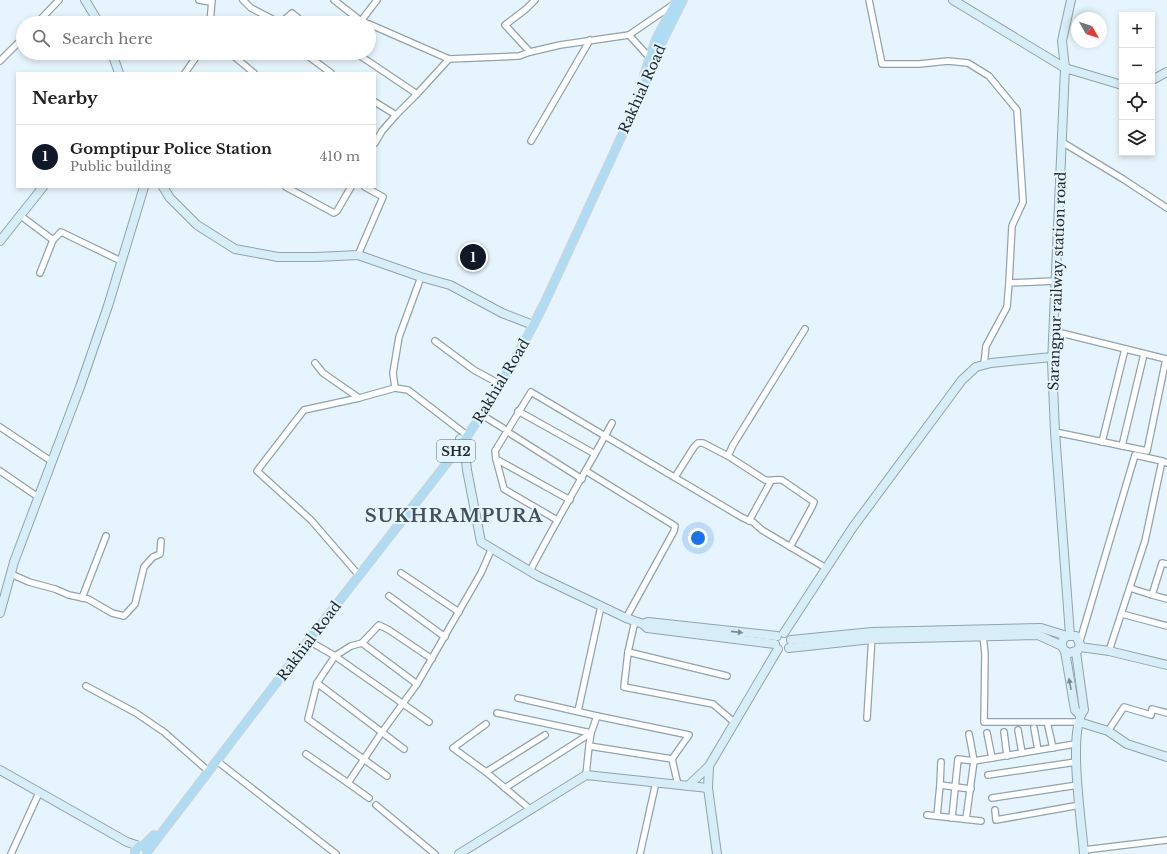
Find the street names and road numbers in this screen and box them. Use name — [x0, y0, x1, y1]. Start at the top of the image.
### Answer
street label: Rakhial Road — [614, 41, 670, 136]
street label: Sarangpur railway station road — [1044, 171, 1070, 391]
street label: Rakhial Road — [469, 335, 534, 427]
road number: SH2 — [437, 440, 475, 462]
street label: Rakhial Road — [273, 597, 345, 685]

